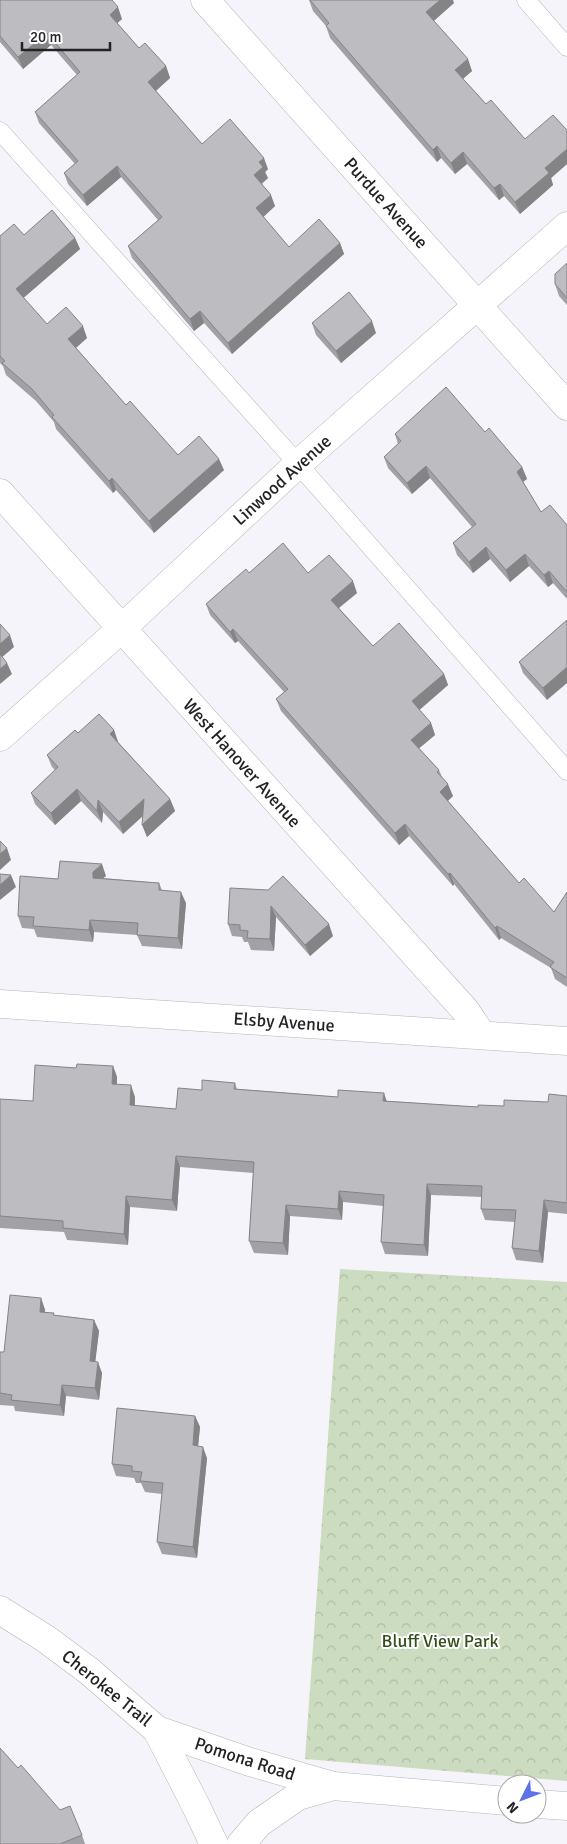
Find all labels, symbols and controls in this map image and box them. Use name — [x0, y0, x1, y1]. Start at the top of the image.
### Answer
scale bar — [22, 20, 110, 52]
text: 20 m — [30, 28, 61, 46]
street label: Purdue Avenue — [339, 153, 433, 253]
street label: Linwood Avenue — [228, 430, 336, 530]
street label: West Hanover Avenue — [178, 694, 306, 832]
street label: Elsby Avenue — [233, 1007, 335, 1037]
park label: Bluff View Park — [382, 1630, 498, 1652]
street label: Cherokee Trail — [57, 1645, 157, 1731]
street label: Pomona Road — [192, 1732, 298, 1786]
north arrow — [497, 1774, 547, 1824]
text: N — [503, 1798, 522, 1817]

